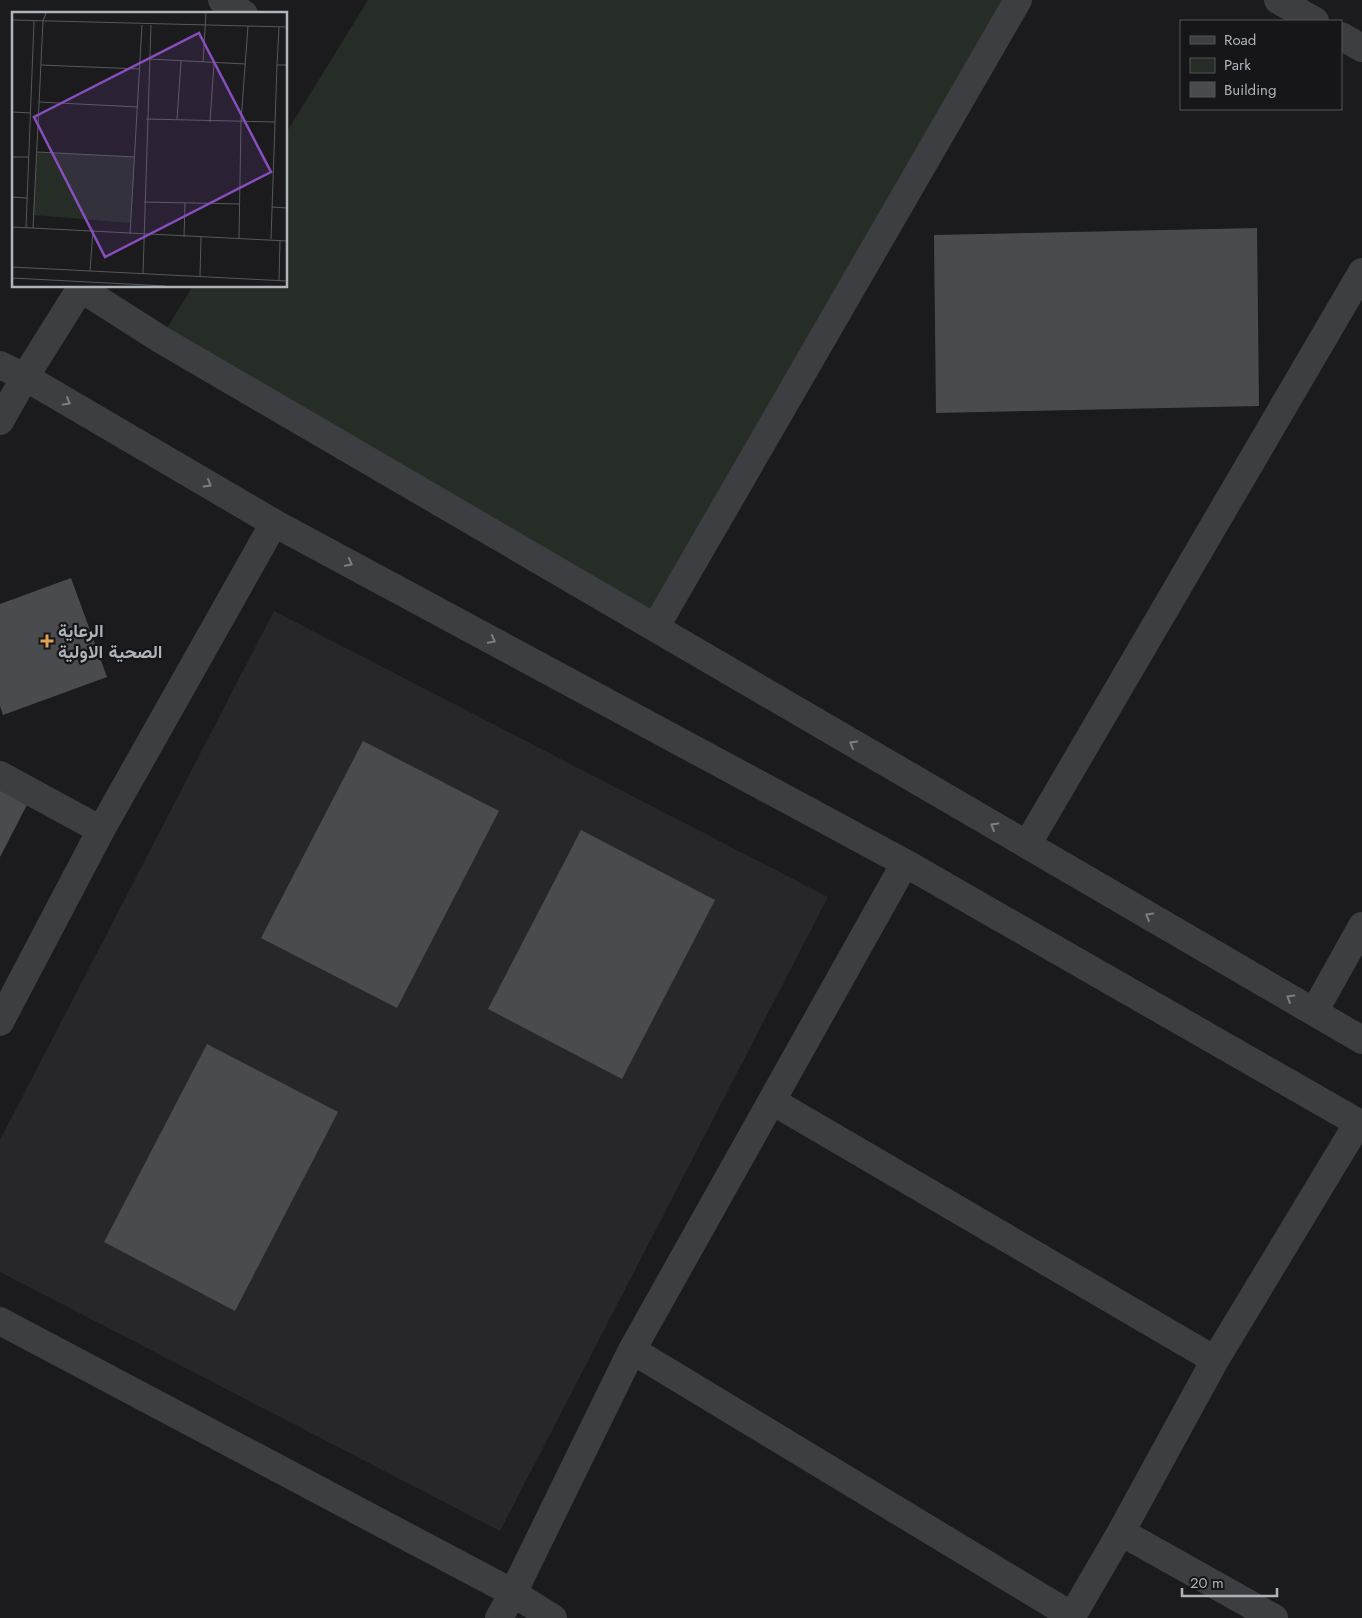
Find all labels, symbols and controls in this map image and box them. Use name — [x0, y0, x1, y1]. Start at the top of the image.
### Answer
inset map — [12, 12, 288, 288]
legend — [1180, 20, 1342, 110]
text: Road — [1224, 29, 1256, 51]
text: Park — [1224, 54, 1251, 76]
text: Building — [1224, 79, 1276, 101]
one-way arrow — [62, 395, 71, 405]
one-way arrow — [202, 477, 211, 487]
one-way arrow — [344, 557, 353, 567]
place label: الرعاية الصحية الاولية — [58, 618, 163, 665]
marker: الرعاية الصحية الاولية — [40, 634, 54, 648]
one-way arrow — [487, 634, 496, 644]
one-way arrow — [850, 740, 859, 750]
one-way arrow — [990, 822, 999, 832]
one-way arrow — [1146, 913, 1155, 923]
one-way arrow — [1286, 995, 1295, 1005]
scale bar — [1182, 1566, 1277, 1598]
text: 20 m — [1190, 1572, 1224, 1594]

